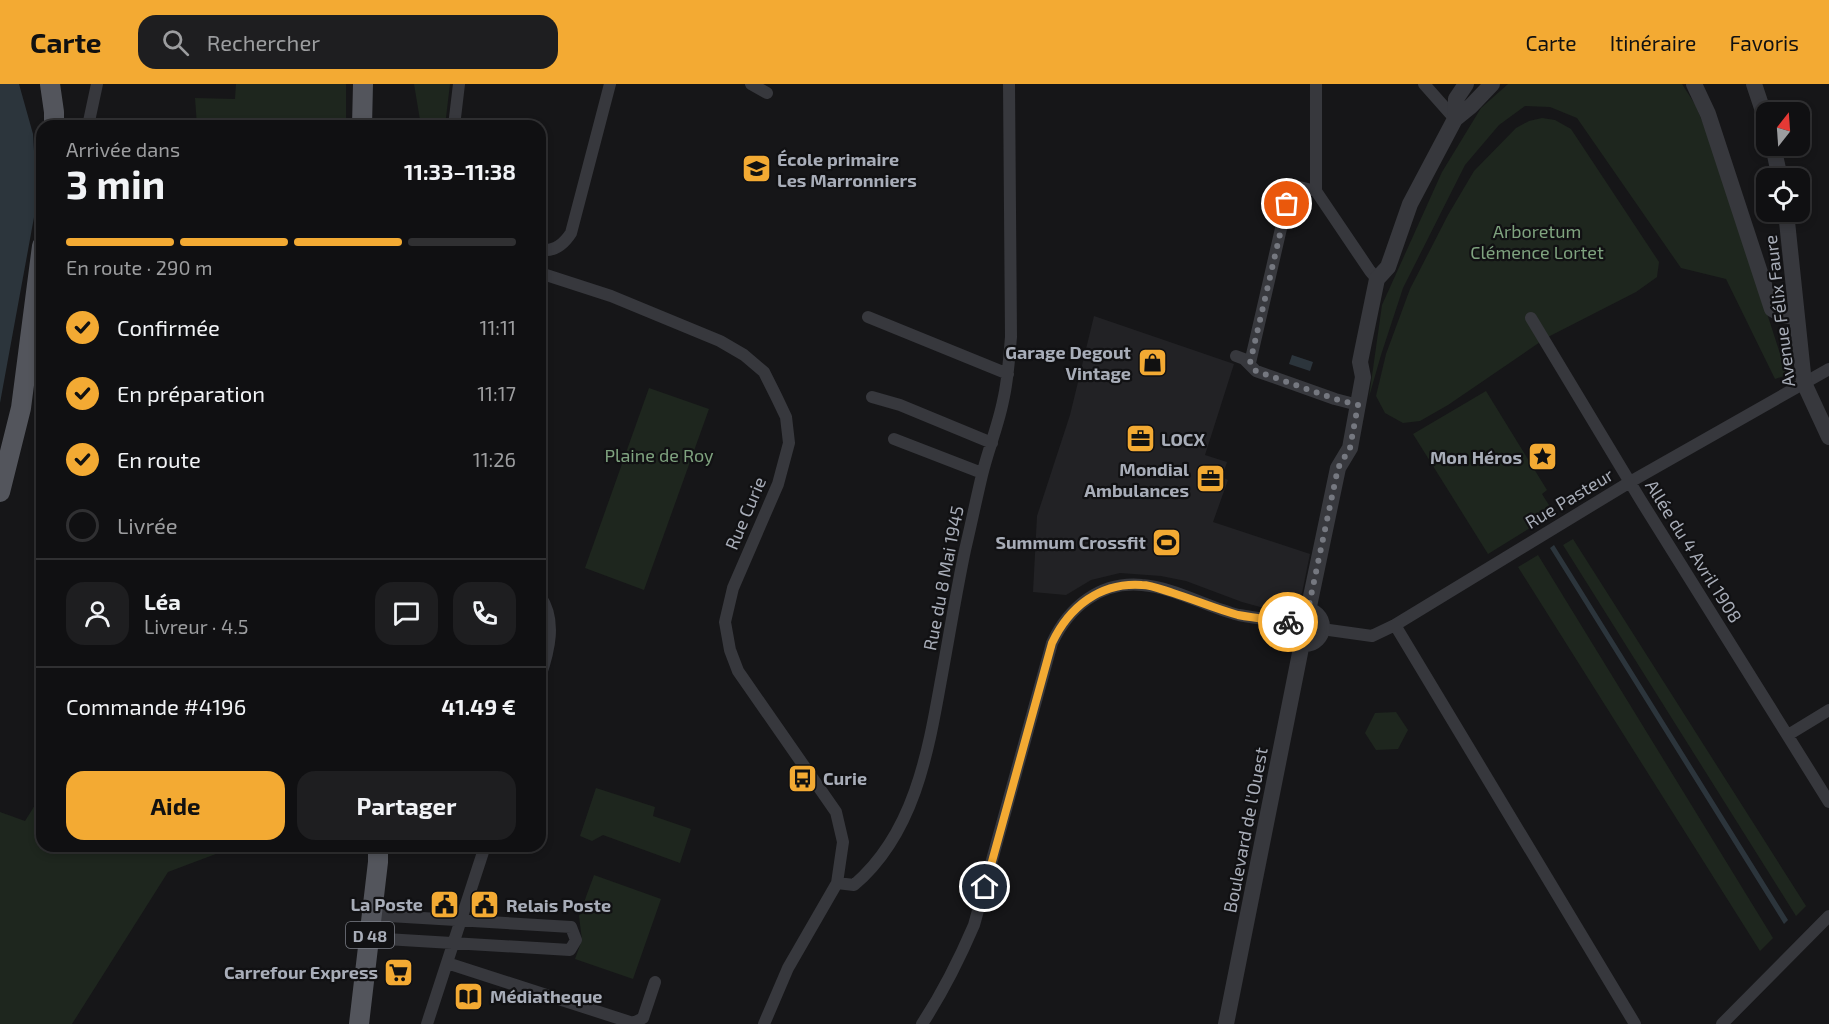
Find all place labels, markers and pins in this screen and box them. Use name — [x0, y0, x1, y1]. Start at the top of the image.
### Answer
place label: École primaire Les Marronniers — [777, 148, 917, 191]
school or university icon: École primaire Les Marronniers — [740, 153, 772, 185]
pin — [1261, 178, 1312, 229]
place label: Garage Degout Vintage — [1005, 341, 1132, 384]
shop icon: Garage Degout Vintage — [1136, 346, 1168, 378]
office icon: LOCX — [1124, 423, 1156, 455]
place label: LOCX — [1161, 428, 1205, 450]
place icon: Mon Héros — [1527, 441, 1559, 473]
place label: Mon Héros — [1430, 446, 1522, 468]
place label: Mondial Ambulances — [1084, 458, 1189, 501]
office icon: Mondial Ambulances — [1194, 463, 1226, 495]
sports icon: Summum Crossfit — [1151, 526, 1183, 558]
place label: Summum Crossfit — [995, 531, 1147, 553]
bus stop icon: Curie — [786, 762, 818, 794]
place label: Curie — [823, 767, 867, 789]
pin — [959, 861, 1010, 912]
public building icon: La Poste — [428, 888, 460, 920]
public building icon: Relais Poste — [469, 889, 501, 921]
place label: La Poste — [350, 893, 423, 915]
place label: Relais Poste — [506, 894, 611, 916]
supermarket icon: Carrefour Express — [383, 956, 415, 988]
place label: Carrefour Express — [224, 961, 378, 983]
library icon: Médiatheque — [453, 980, 485, 1012]
place label: Médiatheque — [490, 985, 602, 1007]

